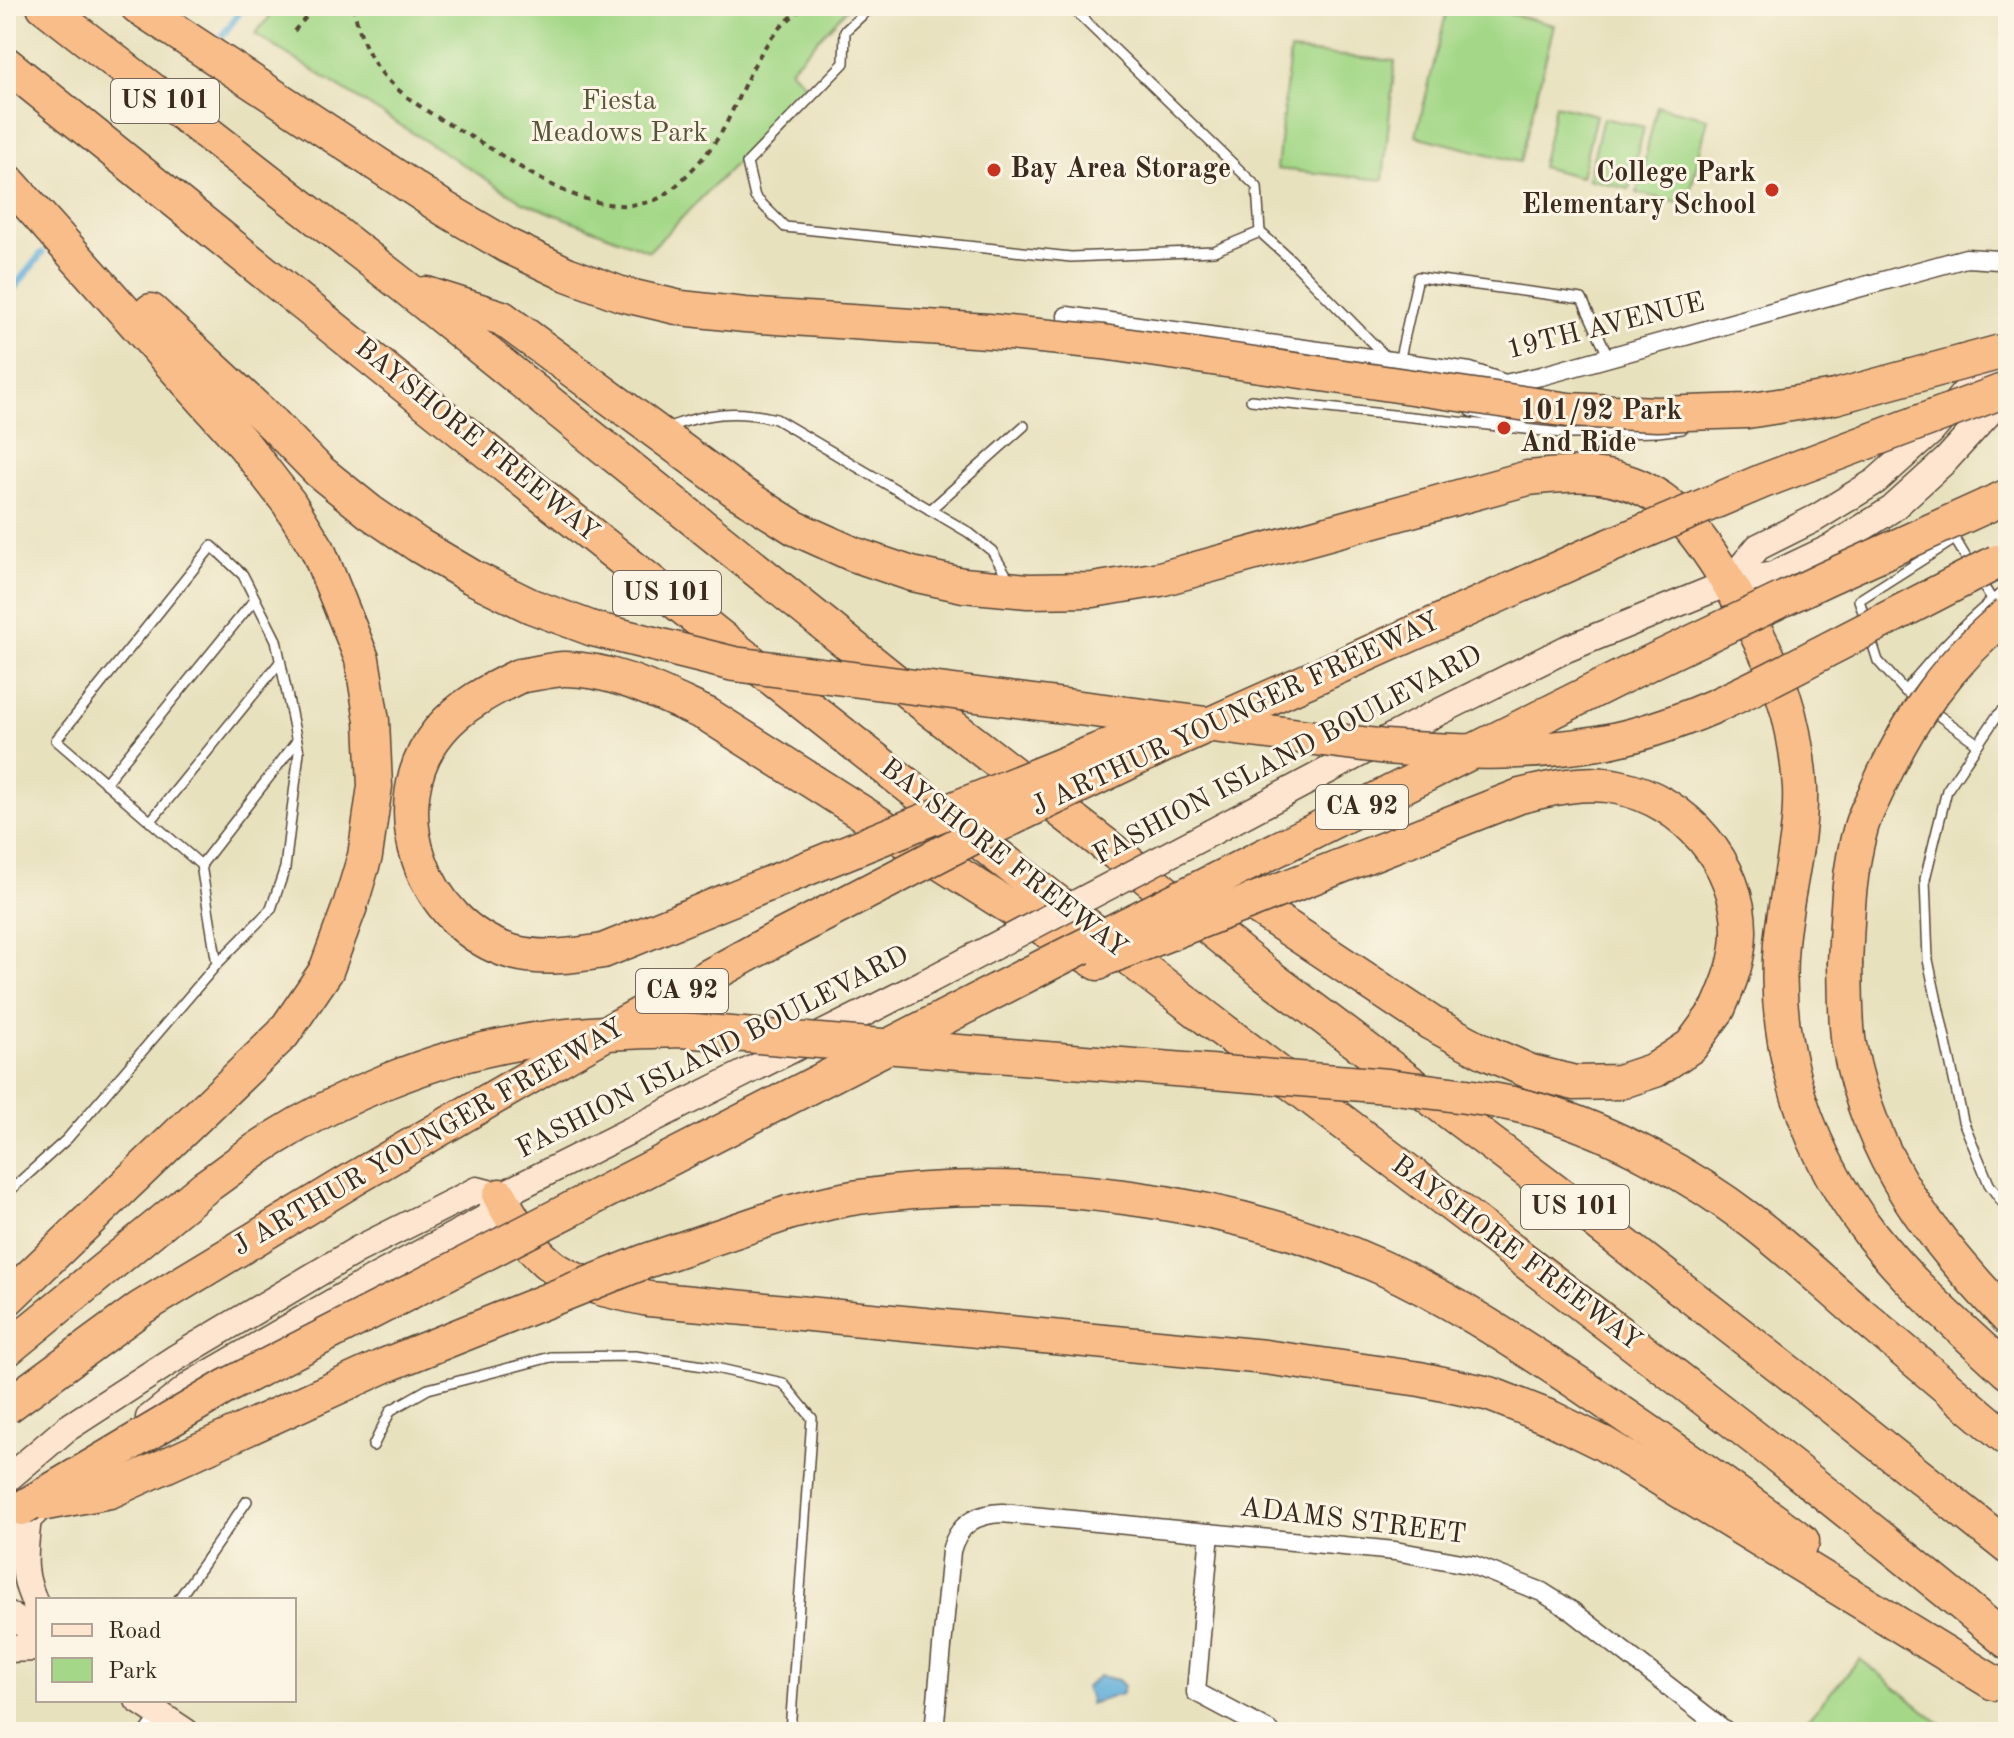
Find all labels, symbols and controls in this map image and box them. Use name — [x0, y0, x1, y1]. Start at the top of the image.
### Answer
road number: US 101 — [111, 79, 219, 123]
park label: Fiesta Meadows Park — [530, 88, 708, 148]
place label: Bay Area Storage — [1010, 156, 1231, 184]
place label: College Park Elementary School — [1522, 160, 1756, 220]
marker: Bay Area Storage — [985, 161, 1003, 179]
marker: College Park Elementary School — [1763, 181, 1781, 199]
street label: 19TH AVENUE — [1504, 289, 1708, 365]
street label: BAYSHORE FREEWAY — [349, 334, 603, 548]
place label: 101/92 Park And Ride — [1520, 398, 1682, 458]
marker: 101/92 Park And Ride — [1495, 419, 1513, 437]
road number: US 101 — [613, 571, 721, 615]
street label: J ARTHUR YOUNGER FREEWAY — [1028, 608, 1444, 822]
street label: FASHION ISLAND BOULEVARD — [1089, 641, 1487, 871]
street label: BAYSHORE FREEWAY — [874, 754, 1132, 964]
road number: CA 92 — [1316, 785, 1408, 829]
street label: FASHION ISLAND BOULEVARD — [512, 942, 914, 1164]
road number: CA 92 — [636, 969, 728, 1013]
street label: J ARTHUR YOUNGER FREEWAY — [229, 1014, 629, 1262]
street label: BAYSHORE FREEWAY — [1386, 1151, 1646, 1357]
road number: US 101 — [1521, 1185, 1629, 1229]
street label: ADAMS STREET — [1238, 1494, 1468, 1550]
legend — [36, 1598, 296, 1702]
text: Road — [108, 1620, 161, 1644]
text: Park — [108, 1660, 157, 1684]

